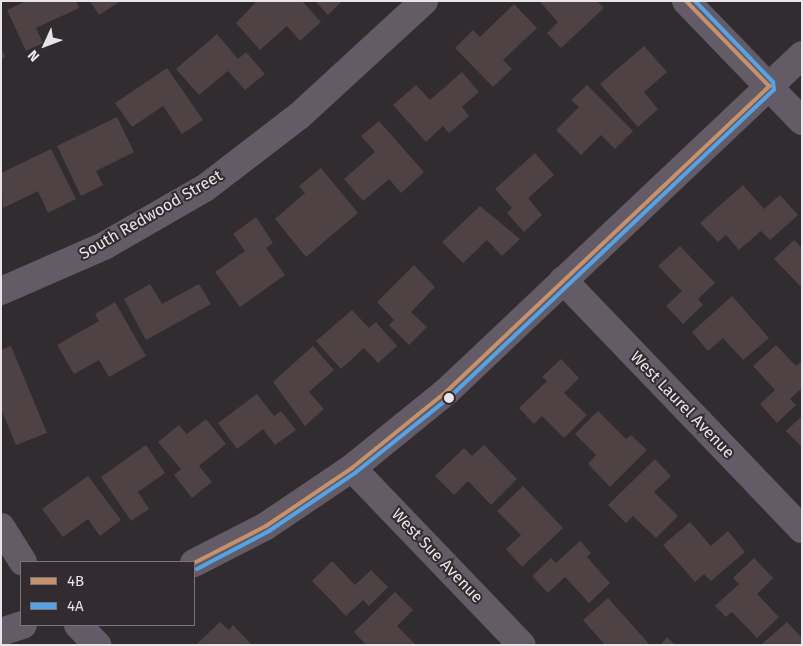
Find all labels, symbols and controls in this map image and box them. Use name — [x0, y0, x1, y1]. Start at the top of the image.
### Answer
north arrow — [20, 20, 70, 70]
text: N — [24, 46, 43, 65]
street label: South Redwood Street — [76, 166, 226, 264]
street label: West Laurel Avenue — [626, 347, 738, 463]
unlabelled marker — [444, 393, 454, 403]
street label: West Sue Avenue — [387, 505, 487, 607]
legend — [20, 561, 195, 626]
text: 4B — [67, 572, 84, 590]
text: 4A — [67, 597, 84, 615]

